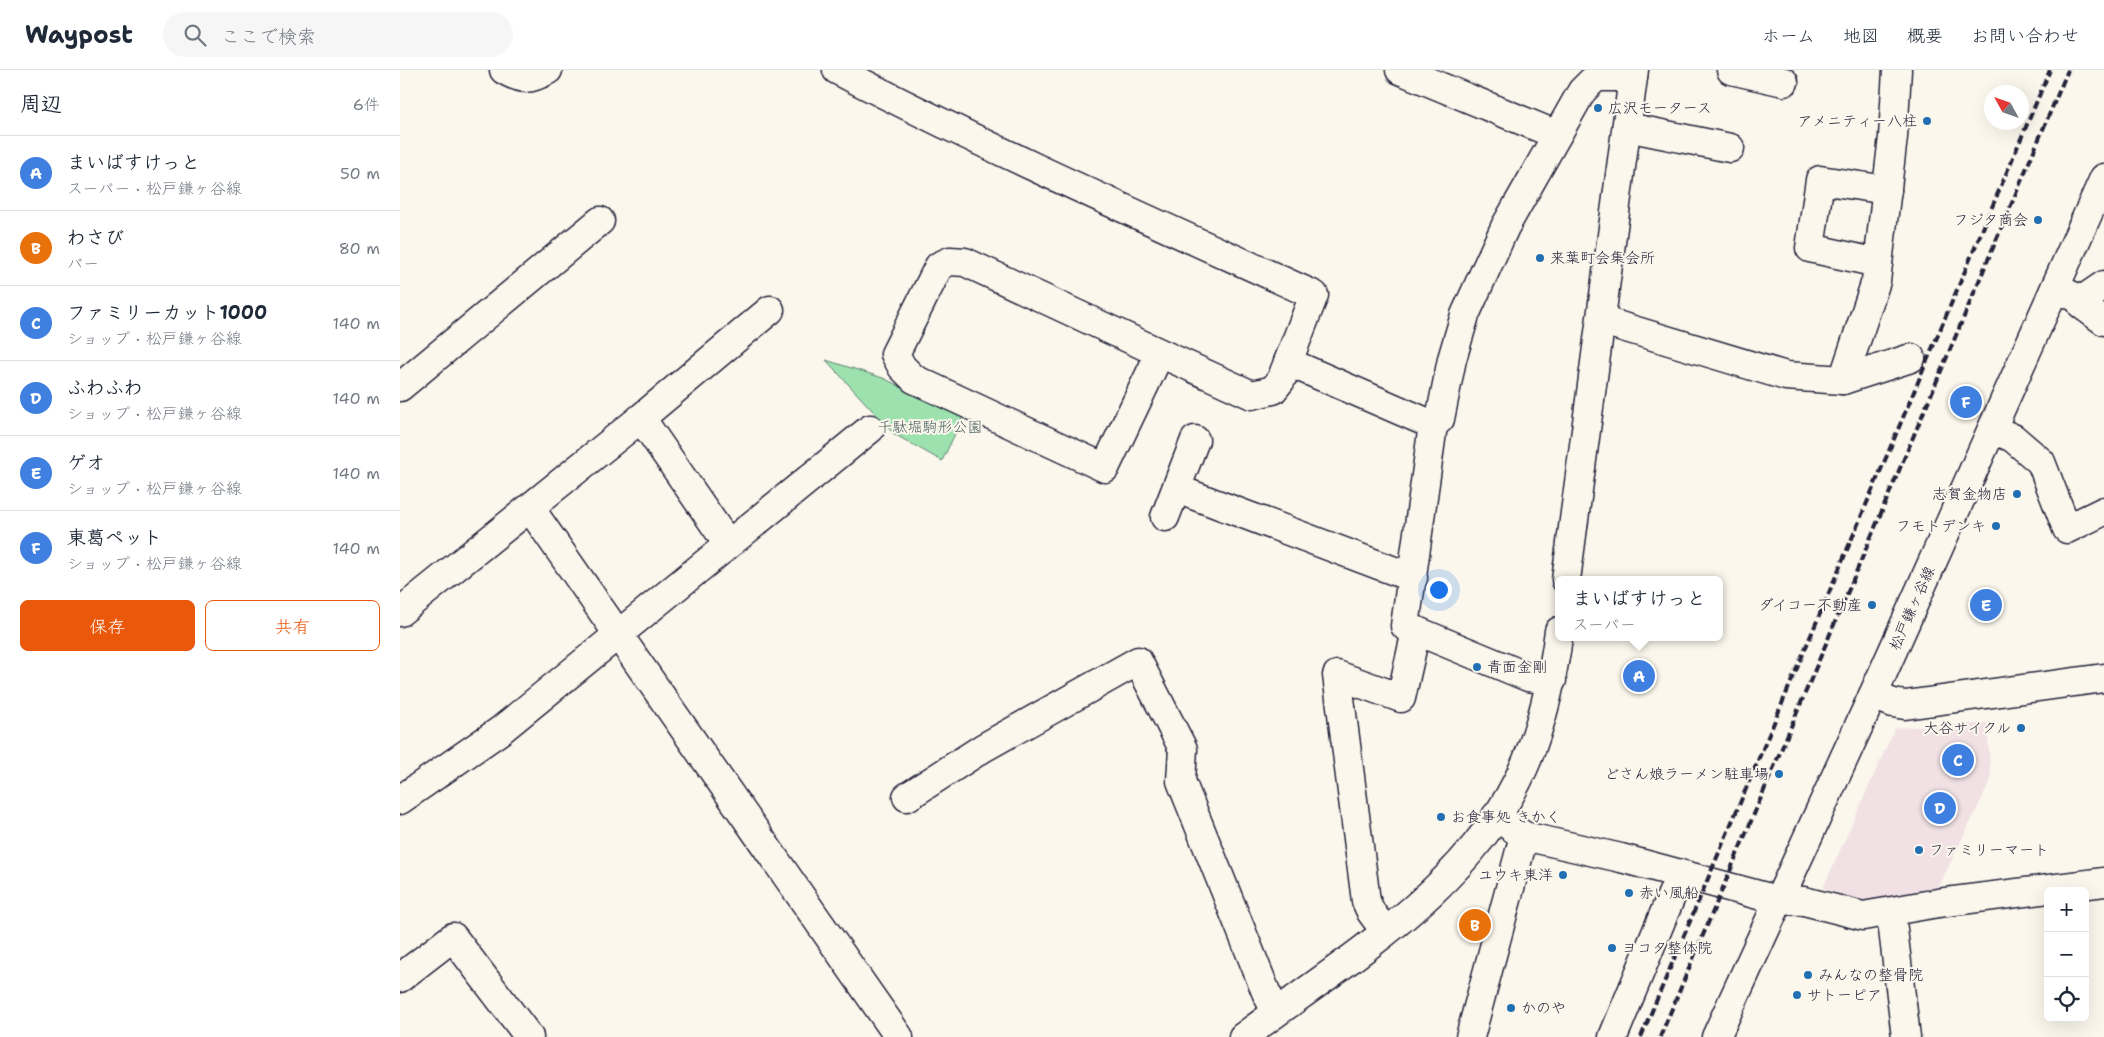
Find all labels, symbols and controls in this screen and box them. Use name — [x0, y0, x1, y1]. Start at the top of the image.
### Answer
search box — [163, 12, 513, 57]
text: Waypost — [25, 19, 133, 51]
icon: search — [181, 21, 209, 49]
text: ここで検索 — [221, 24, 316, 49]
text: ホーム — [1762, 24, 1815, 48]
text: 地図 — [1843, 24, 1879, 48]
text: 概要 — [1907, 24, 1943, 48]
text: お問い合わせ — [1971, 24, 2079, 48]
north arrow — [1984, 85, 2029, 130]
text: 周辺 — [20, 90, 62, 118]
text: 6件 — [353, 94, 380, 115]
place label: 広沢モータース — [1608, 98, 1712, 118]
marker: 広沢モータース — [1592, 102, 1604, 114]
place label: アメニティー八柱 — [1798, 111, 1917, 131]
marker: アメニティー八柱 — [1921, 115, 1933, 127]
text: まいばすけっと — [67, 150, 200, 175]
text: A — [30, 163, 42, 184]
text: 50 m — [340, 163, 380, 184]
text: スーパー · 松戸鎌ヶ谷線 — [67, 178, 242, 199]
place label: フジタ商会 — [1954, 210, 2028, 230]
marker: フジタ商会 — [2032, 214, 2044, 226]
text: わさび — [67, 225, 124, 250]
text: B — [31, 238, 41, 259]
text: 80 m — [339, 238, 380, 259]
place label: 来葉町会集会所 — [1550, 248, 1655, 268]
marker: 来葉町会集会所 — [1534, 252, 1546, 264]
text: バー — [67, 253, 99, 274]
text: ファミリーカット1000 — [67, 300, 267, 325]
text: C — [31, 313, 41, 334]
text: 140 m — [333, 313, 380, 334]
text: ショップ · 松戸鎌ヶ谷線 — [67, 328, 242, 349]
text: ふわふわ — [67, 375, 143, 400]
pin: F — [1950, 383, 1982, 421]
text: D — [30, 388, 42, 409]
text: 140 m — [333, 388, 380, 409]
text: ショップ · 松戸鎌ヶ谷線 — [67, 403, 242, 424]
park label: 千駄堀駒形公園 — [877, 417, 983, 437]
text: ゲオ — [67, 450, 105, 475]
text: E — [31, 463, 41, 484]
text: 140 m — [333, 463, 380, 484]
text: ショップ · 松戸鎌ヶ谷線 — [67, 478, 242, 499]
place label: 志賀金物店 — [1932, 484, 2007, 504]
marker: 志賀金物店 — [2011, 488, 2023, 500]
place label: フモトデンキ — [1896, 516, 1986, 536]
marker: フモトデンキ — [1990, 520, 2002, 532]
text: 東葛ペット — [67, 525, 162, 550]
text: F — [31, 538, 41, 559]
text: 140 m — [333, 538, 380, 559]
text: ショップ · 松戸鎌ヶ谷線 — [67, 553, 242, 574]
street label: 松戸鎌ヶ谷線 — [1885, 563, 1939, 653]
popup — [1555, 576, 1723, 641]
your location — [1426, 577, 1452, 603]
text: まいばすけっと — [1572, 586, 1706, 611]
pin: E — [1970, 586, 2002, 624]
place label: ダイコー不動産 — [1758, 595, 1862, 615]
marker: ダイコー不動産 — [1866, 599, 1878, 611]
button: 保存 — [20, 600, 195, 651]
button: 共有 — [205, 600, 380, 651]
text: スーパー — [1572, 614, 1636, 635]
place label: 青面金剛 — [1487, 657, 1547, 677]
pin: A — [1623, 657, 1655, 695]
marker: 青面金剛 — [1471, 661, 1483, 673]
place label: 大谷サイクル — [1923, 718, 2011, 738]
marker: 大谷サイクル — [2015, 722, 2027, 734]
pin: C — [1942, 741, 1974, 779]
place label: どさん娘ラーメン駐車場 — [1604, 764, 1769, 784]
marker: どさん娘ラーメン駐車場 — [1773, 768, 1785, 780]
pin: D — [1924, 789, 1956, 827]
place label: お食事処 きかく — [1451, 807, 1561, 827]
marker: お食事処 きかく — [1435, 811, 1447, 823]
place label: ファミリーマート — [1929, 840, 2049, 860]
marker: ファミリーマート — [1913, 844, 1925, 856]
place label: ユウキ東洋 — [1478, 865, 1553, 885]
marker: ユウキ東洋 — [1557, 869, 1569, 881]
place label: 赤い風船 — [1639, 883, 1699, 903]
marker: 赤い風船 — [1623, 887, 1635, 899]
map controls — [2044, 887, 2089, 1022]
button: + — [2044, 887, 2089, 932]
pin: B — [1459, 906, 1491, 944]
button: − — [2044, 932, 2089, 977]
place label: ヨコタ整体院 — [1622, 938, 1712, 958]
marker: ヨコタ整体院 — [1606, 942, 1618, 954]
place label: みんなの整骨院 — [1818, 965, 1923, 985]
marker: みんなの整骨院 — [1802, 969, 1814, 981]
button: locate — [2044, 977, 2089, 1022]
place label: サトーピア — [1807, 985, 1882, 1005]
marker: サトーピア — [1791, 989, 1803, 1001]
place label: かのや — [1521, 998, 1566, 1018]
marker: かのや — [1505, 1002, 1517, 1014]

